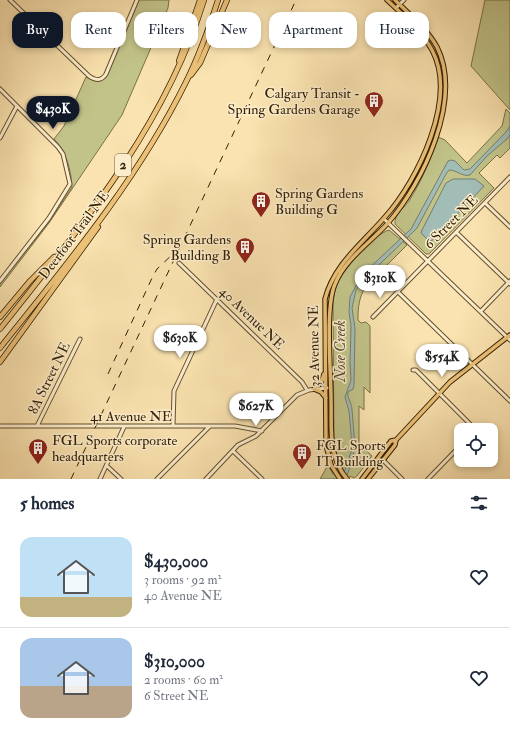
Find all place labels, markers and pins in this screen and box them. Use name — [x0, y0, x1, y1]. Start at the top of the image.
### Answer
place label: Calgary Transit - Spring Gardens Garage — [228, 85, 360, 119]
building icon: Calgary Transit - Spring Gardens Garage — [363, 90, 385, 118]
pin: $430K — [25, 96, 81, 130]
place label: Spring Gardens Building G — [275, 185, 363, 218]
building icon: Spring Gardens Building G — [250, 190, 272, 218]
place label: Spring Gardens Building B — [143, 231, 231, 264]
building icon: Spring Gardens Building B — [234, 236, 256, 264]
pin: $310K — [352, 265, 408, 299]
pin: $630K — [152, 325, 208, 359]
pin: $554K — [414, 344, 470, 378]
pin: $627K — [228, 393, 284, 427]
place label: FGL Sports corporate headquarters — [52, 432, 178, 465]
building icon: FGL Sports corporate headquarters — [27, 437, 49, 465]
place label: FGL Sports IT Building — [316, 437, 386, 470]
building icon: FGL Sports IT Building — [291, 442, 313, 470]

